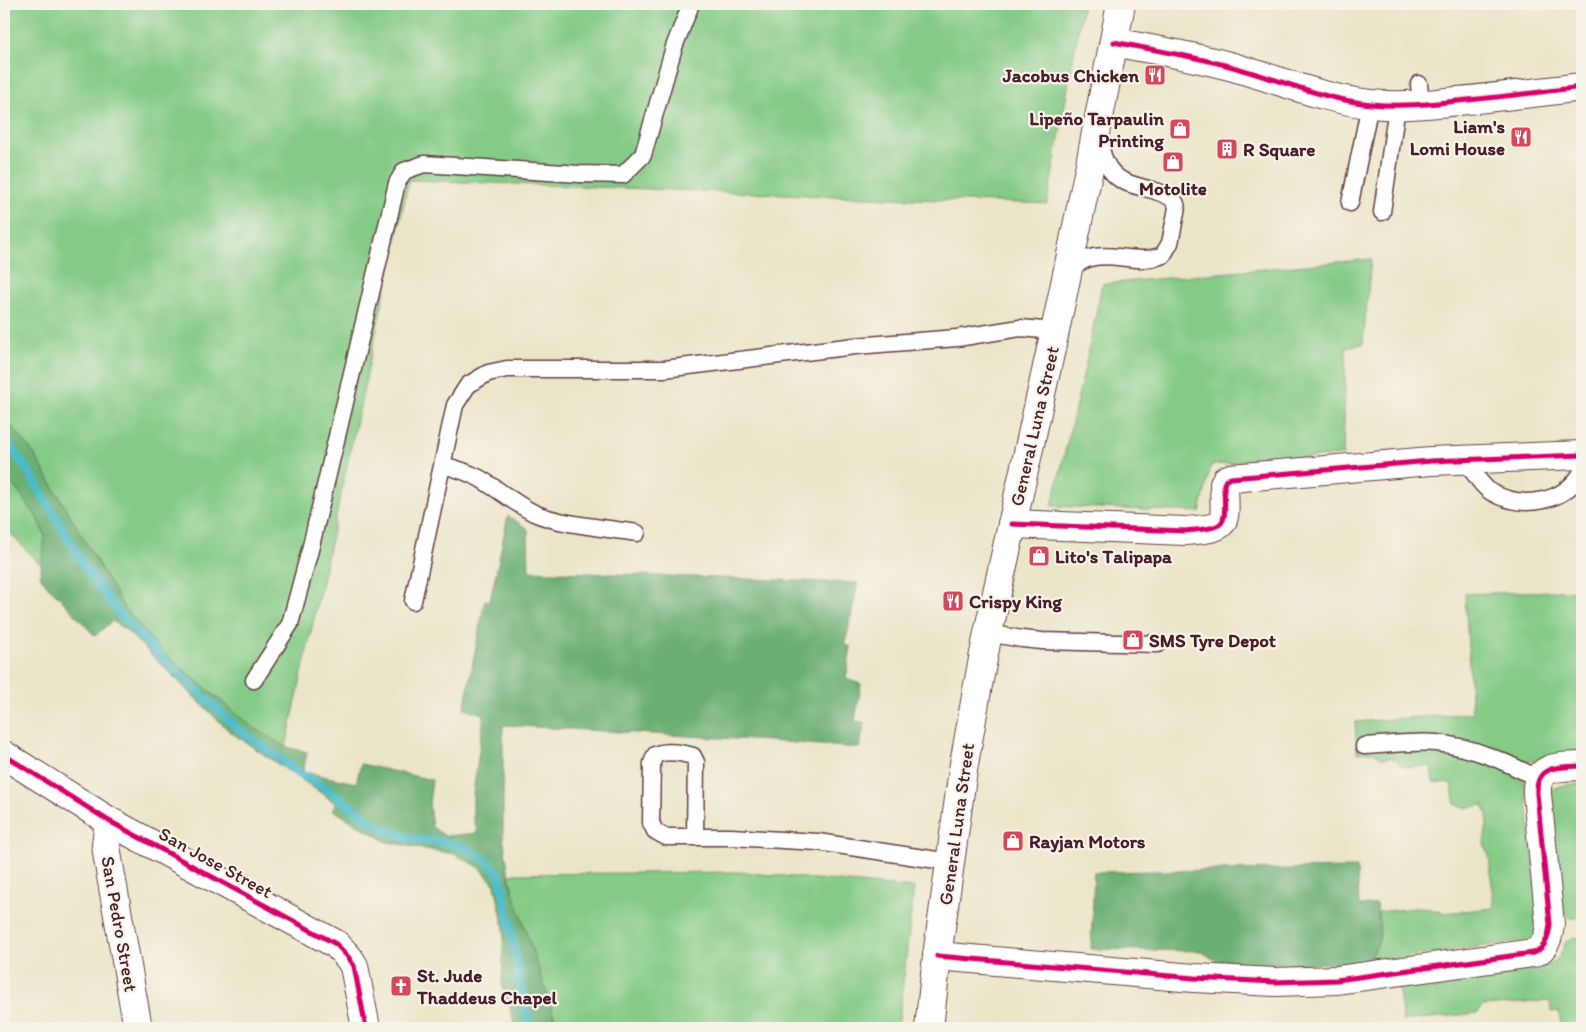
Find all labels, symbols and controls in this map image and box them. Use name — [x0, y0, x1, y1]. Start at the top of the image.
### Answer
restaurant icon: Jacobus Chicken — [1143, 63, 1167, 87]
place label: Jacobus Chicken — [1002, 64, 1139, 87]
place label: Lipeño Tarpaulin Printing — [1029, 107, 1164, 152]
place label: Liam's Lomi House — [1410, 115, 1506, 160]
shop icon: Lipeño Tarpaulin Printing — [1168, 117, 1192, 141]
restaurant icon: Liam's Lomi House — [1509, 125, 1533, 149]
building icon: R Square — [1215, 137, 1239, 161]
place label: R Square — [1243, 138, 1315, 161]
shop icon: Motolite — [1161, 150, 1185, 174]
place label: Motolite — [1139, 177, 1207, 200]
street label: General Luna Street — [1005, 344, 1064, 508]
shop icon: Lito's Talipapa — [1027, 544, 1051, 568]
place label: Lito's Talipapa — [1055, 545, 1172, 568]
restaurant icon: Crispy King — [941, 589, 965, 613]
place label: Crispy King — [969, 590, 1063, 613]
shop icon: SMS Tyre Depot — [1121, 628, 1145, 652]
place label: SMS Tyre Depot — [1149, 629, 1276, 652]
street label: General Luna Street — [934, 741, 979, 907]
street label: San Jose Street — [155, 822, 277, 903]
shop icon: Rayjan Motors — [1001, 829, 1025, 853]
place label: Rayjan Motors — [1029, 830, 1146, 853]
street label: San Pedro Street — [96, 854, 143, 994]
place label: St. Jude Thaddeus Chapel — [416, 964, 558, 1009]
church icon: St. Jude Thaddeus Chapel — [389, 974, 413, 998]

